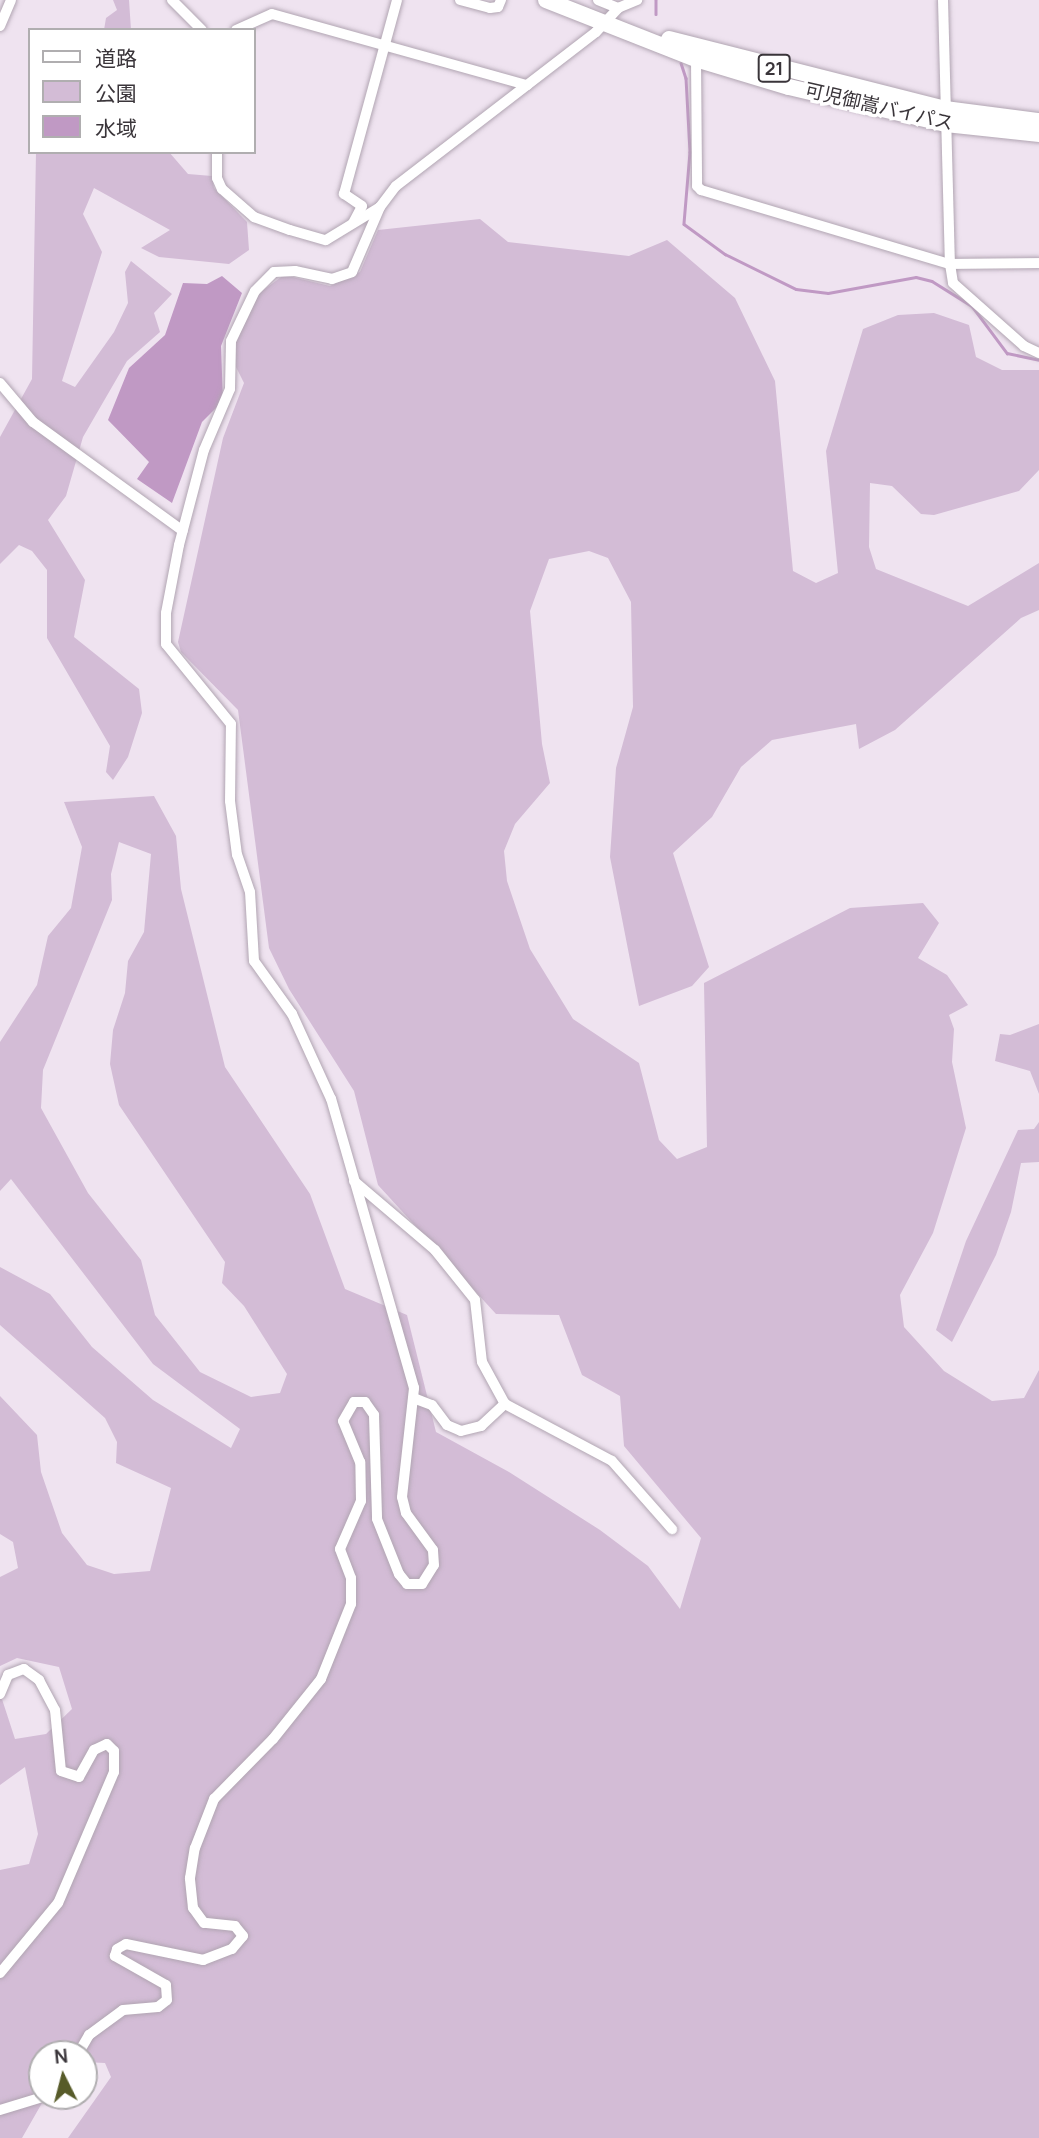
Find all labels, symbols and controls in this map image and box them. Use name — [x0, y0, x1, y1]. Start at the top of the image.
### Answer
legend — [28, 28, 256, 154]
text: 道路 — [95, 44, 137, 72]
road number: 21 — [756, 54, 792, 82]
text: 公園 — [95, 79, 137, 107]
street label: 可児御嵩バイパス — [802, 79, 956, 135]
text: 水域 — [95, 114, 137, 142]
north arrow — [28, 2040, 98, 2110]
text: N — [53, 2042, 69, 2070]

